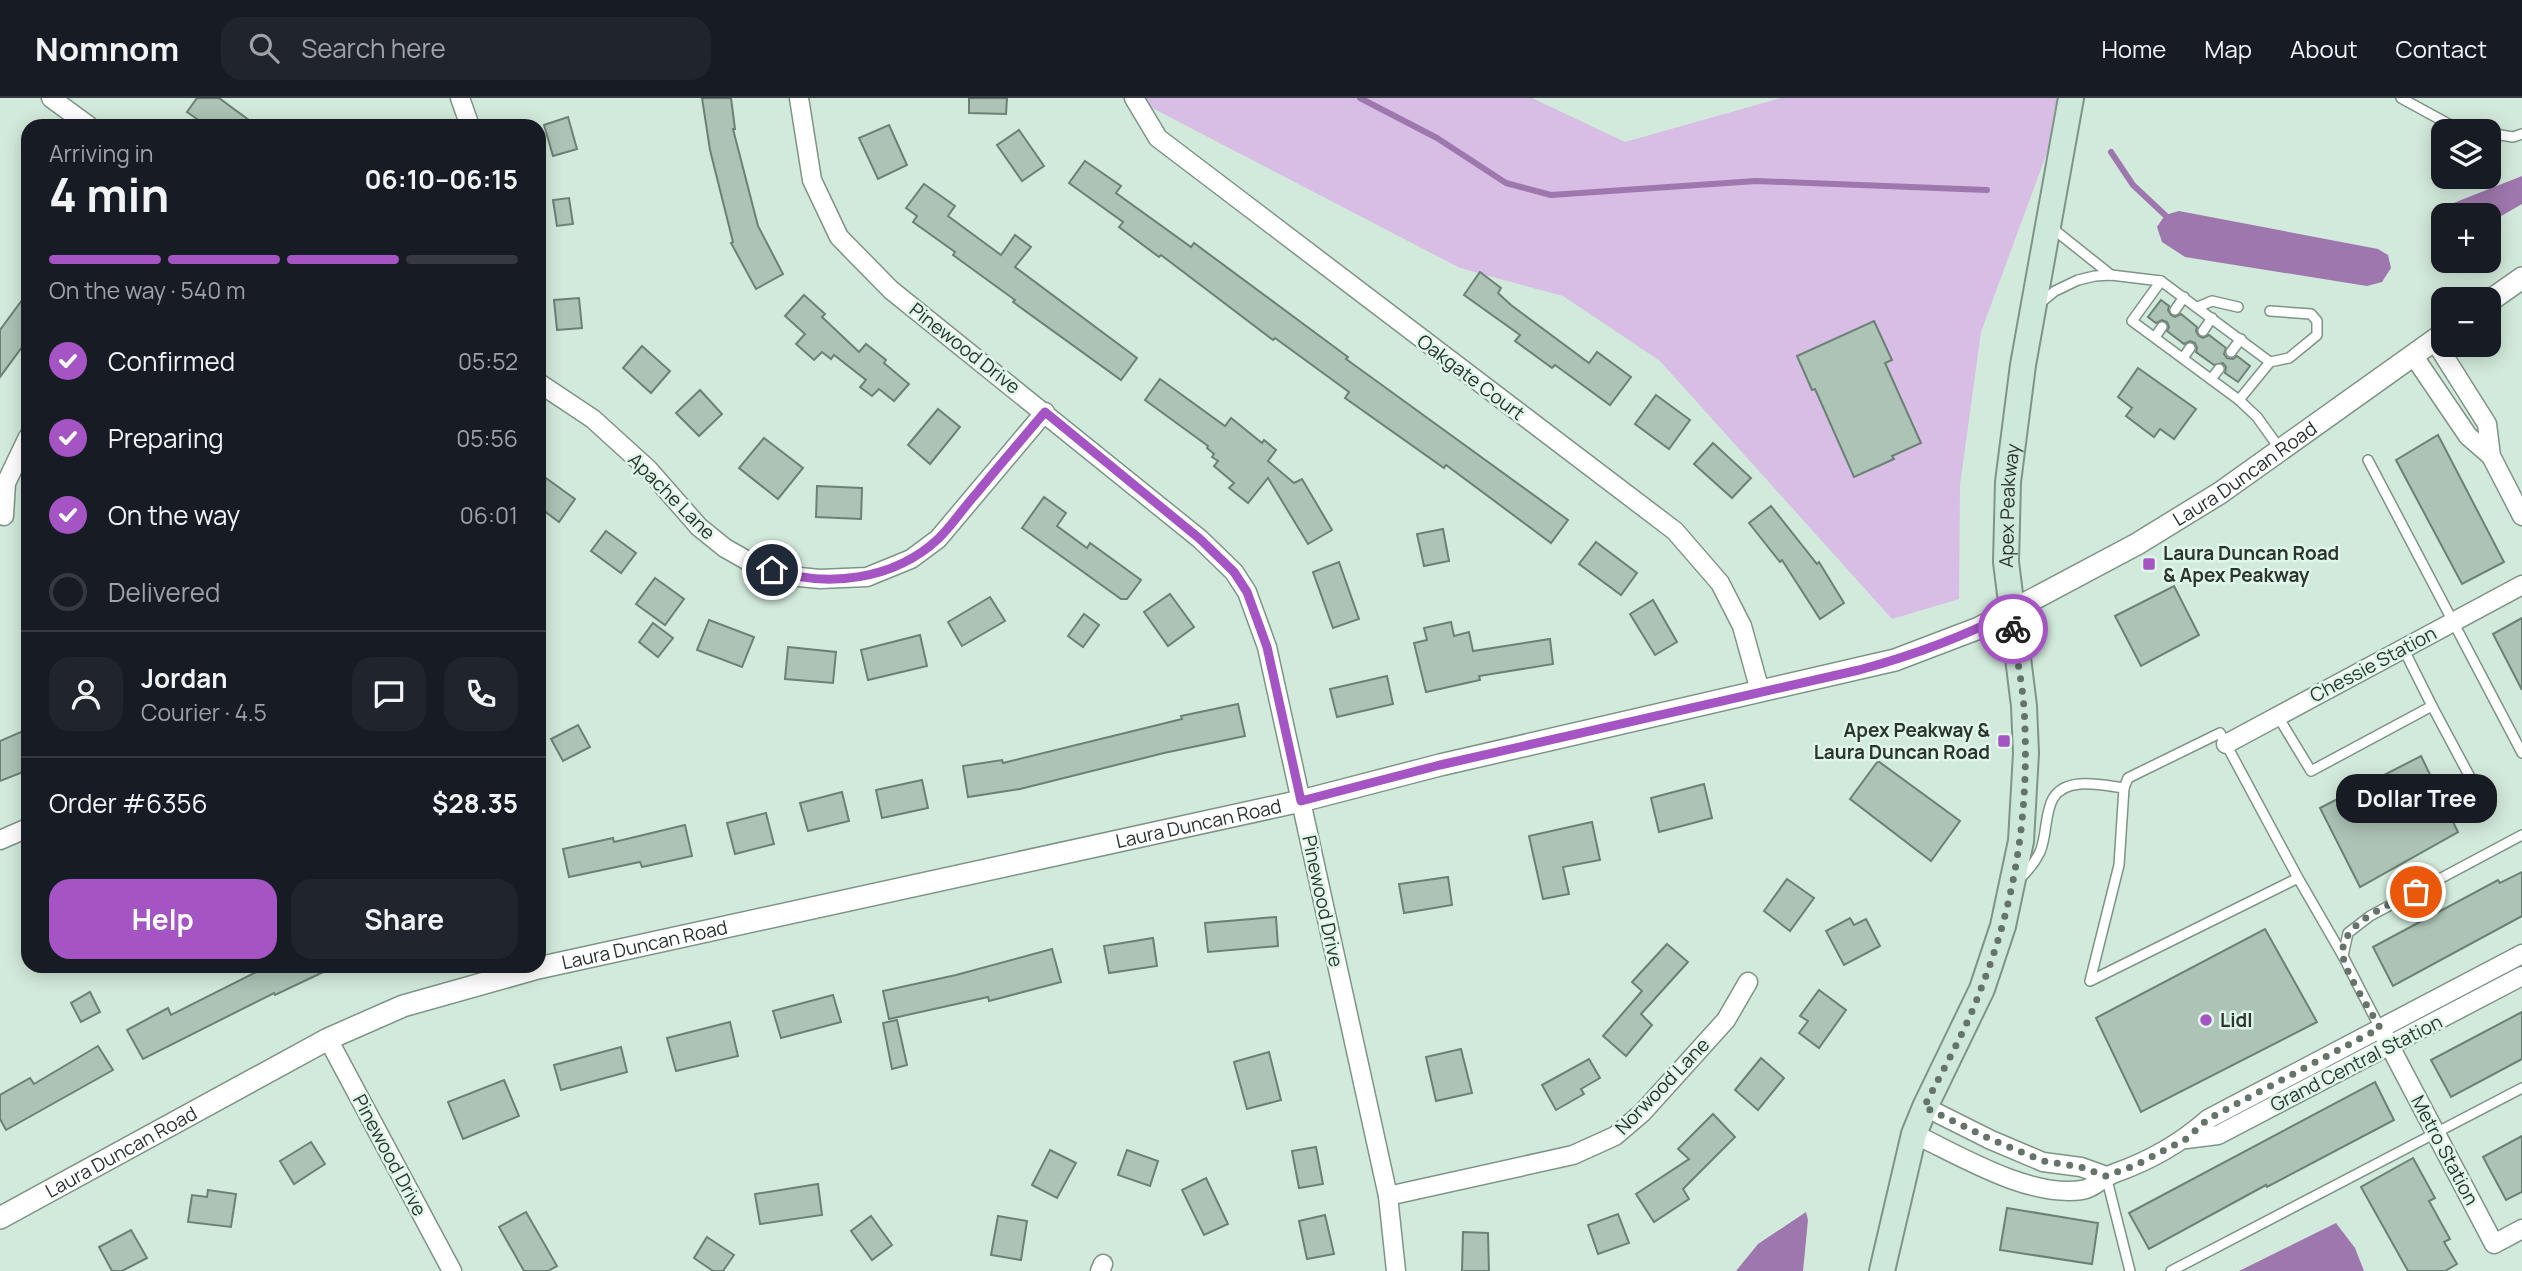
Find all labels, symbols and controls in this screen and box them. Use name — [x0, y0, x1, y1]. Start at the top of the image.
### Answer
search box — [221, 17, 711, 80]
text: Nomnom — [35, 26, 179, 71]
icon: search — [245, 29, 283, 67]
text: Search here — [301, 30, 446, 66]
text: Home — [2101, 32, 2166, 65]
text: Map — [2204, 32, 2252, 65]
text: About — [2290, 32, 2358, 65]
text: Contact — [2396, 32, 2487, 65]
map controls — [2431, 119, 2501, 357]
button: layers — [2431, 119, 2501, 189]
text: Arriving in — [49, 137, 154, 169]
text: 06:10–06:15 — [364, 161, 518, 197]
text: 4 min — [49, 163, 169, 226]
button: + — [2431, 203, 2501, 273]
text: On the way · 540 m — [49, 274, 245, 306]
button: − — [2431, 287, 2501, 357]
street label: Pinewood Drive — [904, 296, 1026, 400]
street label: Oakgate Court — [1412, 328, 1530, 426]
icon: check — [49, 342, 87, 380]
text: Confirmed — [108, 343, 235, 379]
text: 05:52 — [458, 345, 518, 377]
street label: Laura Duncan Road — [2168, 415, 2322, 532]
icon: check — [49, 419, 87, 457]
text: Preparing — [108, 420, 224, 456]
text: 05:56 — [456, 422, 518, 454]
street label: Apex Peakway — [1993, 442, 2026, 568]
street label: Apache Lane — [623, 447, 721, 545]
icon: check — [49, 496, 87, 534]
text: On the way — [108, 497, 240, 533]
text: 06:01 — [460, 499, 518, 531]
pin — [742, 540, 802, 600]
place label: Laura Duncan Road & Apex Peakway — [2163, 540, 2339, 588]
icon: home — [753, 551, 791, 589]
marker: Laura Duncan Road & Apex Peakway — [2141, 556, 2157, 572]
text: Delivered — [108, 574, 220, 610]
courier — [1978, 594, 2048, 664]
icon: bike — [1994, 610, 2032, 648]
street label: Chessie Station — [2305, 620, 2441, 708]
button: person — [49, 657, 123, 731]
button: chat — [352, 657, 426, 731]
button: phone — [444, 657, 518, 731]
text: Jordan — [141, 660, 227, 696]
text: Courier · 4.5 — [141, 696, 267, 728]
place label: Apex Peakway & Laura Duncan Road — [1814, 717, 1990, 765]
marker: Apex Peakway & Laura Duncan Road — [1996, 733, 2012, 749]
callout: Dollar Tree — [2336, 773, 2496, 822]
text: Dollar Tree — [2357, 782, 2476, 814]
text: Order #6356 — [49, 785, 208, 821]
text: $28.35 — [432, 785, 518, 821]
street label: Laura Duncan Road — [1113, 793, 1284, 854]
street label: Pinewood Drive — [1296, 833, 1350, 969]
pin — [2386, 862, 2446, 922]
icon: bag — [2397, 873, 2435, 911]
button: Help — [49, 879, 277, 959]
button: Share — [291, 879, 518, 959]
street label: Laura Duncan Road — [559, 914, 730, 975]
place label: Lidl — [2220, 1007, 2253, 1033]
street label: Grand Central Station — [2266, 1008, 2446, 1118]
marker: Lidl — [2198, 1012, 2214, 1028]
street label: Norwood Lane — [1609, 1032, 1715, 1140]
street label: Pinewood Drive — [347, 1090, 433, 1220]
street label: Metro Station — [2405, 1091, 2485, 1209]
street label: Laura Duncan Road — [41, 1100, 202, 1204]

